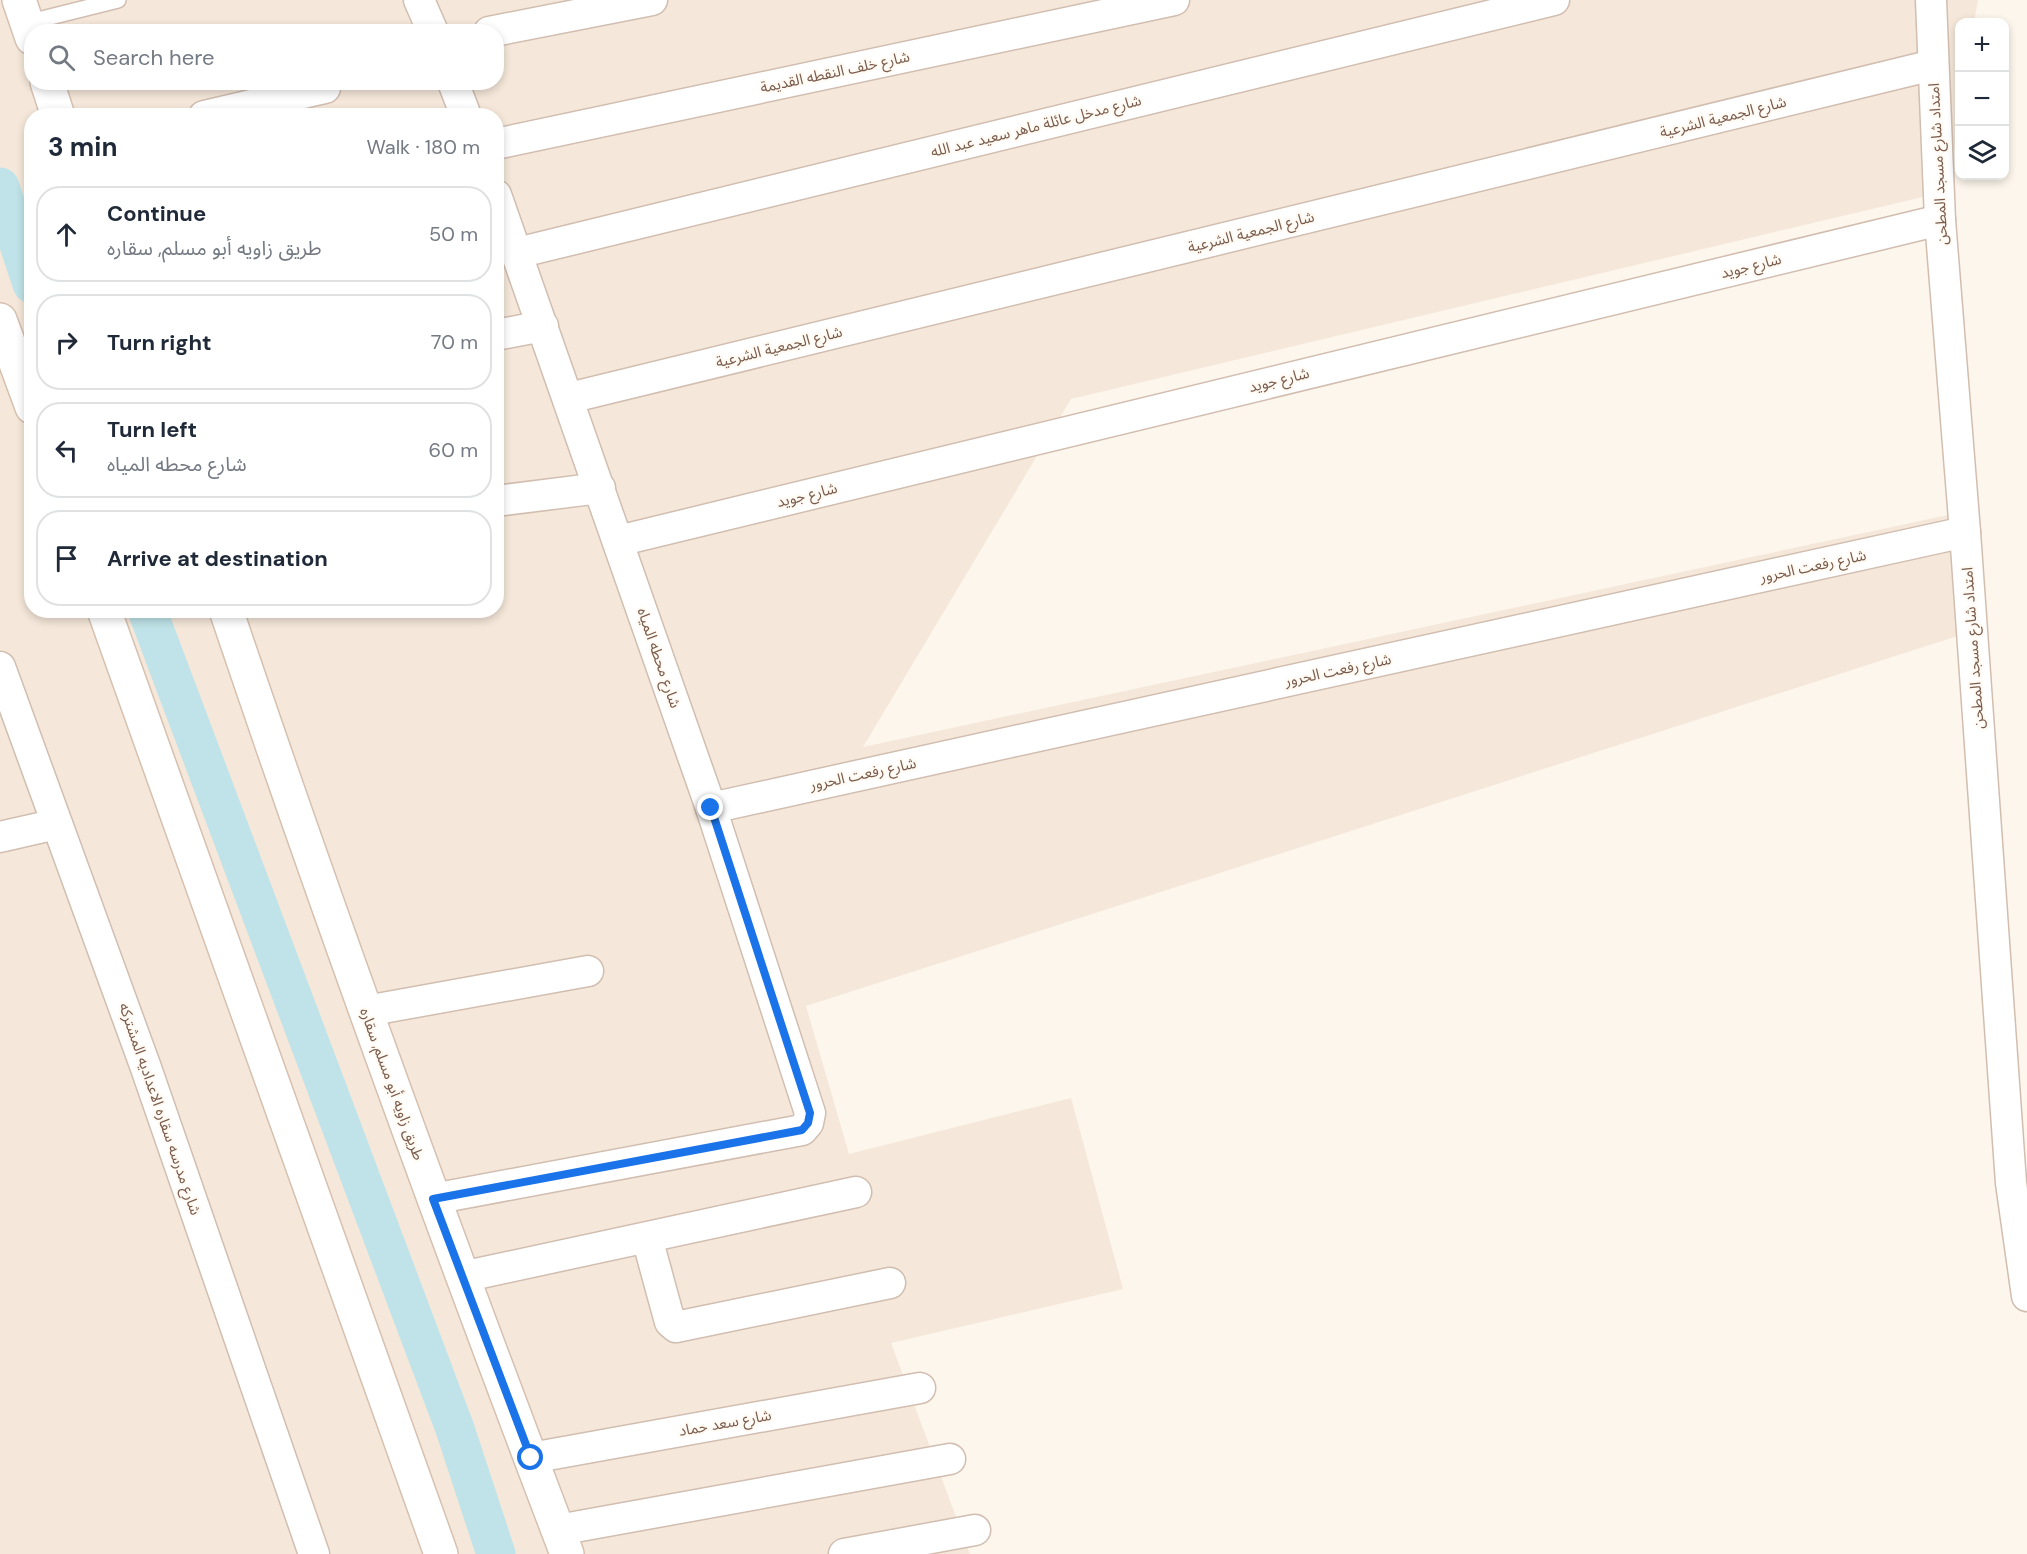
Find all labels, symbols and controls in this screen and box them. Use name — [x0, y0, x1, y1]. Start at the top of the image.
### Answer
map controls — [1955, 18, 2009, 180]
button: + — [1955, 18, 2009, 72]
search box — [24, 24, 504, 90]
icon: search — [45, 41, 78, 74]
text: Search here — [93, 43, 214, 72]
street label: شارع خلف النقطه القديمة — [758, 46, 912, 100]
button: − — [1955, 72, 2009, 126]
street label: امتداد شارع مسجد المطحن — [1924, 82, 1954, 246]
street label: شارع مدخل عائلة ماهر سعيد عبد الله — [929, 90, 1144, 164]
street label: شارع الجمعية الشرعية — [1658, 92, 1789, 144]
button: layers — [1955, 126, 2009, 180]
text: 3 min — [48, 130, 117, 164]
text: Walk · 180 m — [366, 134, 480, 160]
text: Continue — [107, 199, 206, 228]
street label: شارع الجمعية الشرعية — [1186, 207, 1317, 259]
icon: ahead — [50, 218, 83, 251]
text: 50 m — [429, 221, 478, 247]
text: طريق زاويه أبو مسلم, سقاره — [107, 235, 321, 261]
street label: شارع جويد — [1719, 249, 1784, 285]
street label: شارع الجمعية الشرعية — [714, 322, 845, 374]
icon: right — [50, 326, 83, 359]
text: Turn right — [107, 328, 212, 357]
text: 70 m — [431, 329, 478, 355]
street label: شارع جويد — [1247, 363, 1312, 399]
text: Turn left — [107, 415, 197, 444]
icon: left — [50, 434, 83, 467]
text: 60 m — [429, 437, 478, 463]
text: شارع محطه المياه — [107, 451, 247, 477]
street label: شارع جويد — [775, 478, 840, 514]
icon: arrive — [50, 542, 83, 575]
text: Arrive at destination — [107, 544, 328, 573]
street label: شارع رفعت الحرور — [1757, 545, 1869, 589]
street label: امتداد شارع مسجد المطحن — [1957, 566, 1991, 730]
street label: شارع محطه المياه — [631, 605, 686, 712]
street label: شارع رفعت الحرور — [1282, 649, 1394, 693]
street label: شارع رفعت الحرور — [807, 753, 919, 797]
route end — [697, 794, 723, 820]
street label: شارع مدرسه سقاره الاعداديه المشتركه — [112, 1000, 206, 1219]
street label: طريق زاويه أبو مسلم, سقاره — [354, 1005, 429, 1163]
street label: شارع سعد حماد — [677, 1405, 774, 1443]
route start — [517, 1444, 543, 1470]

